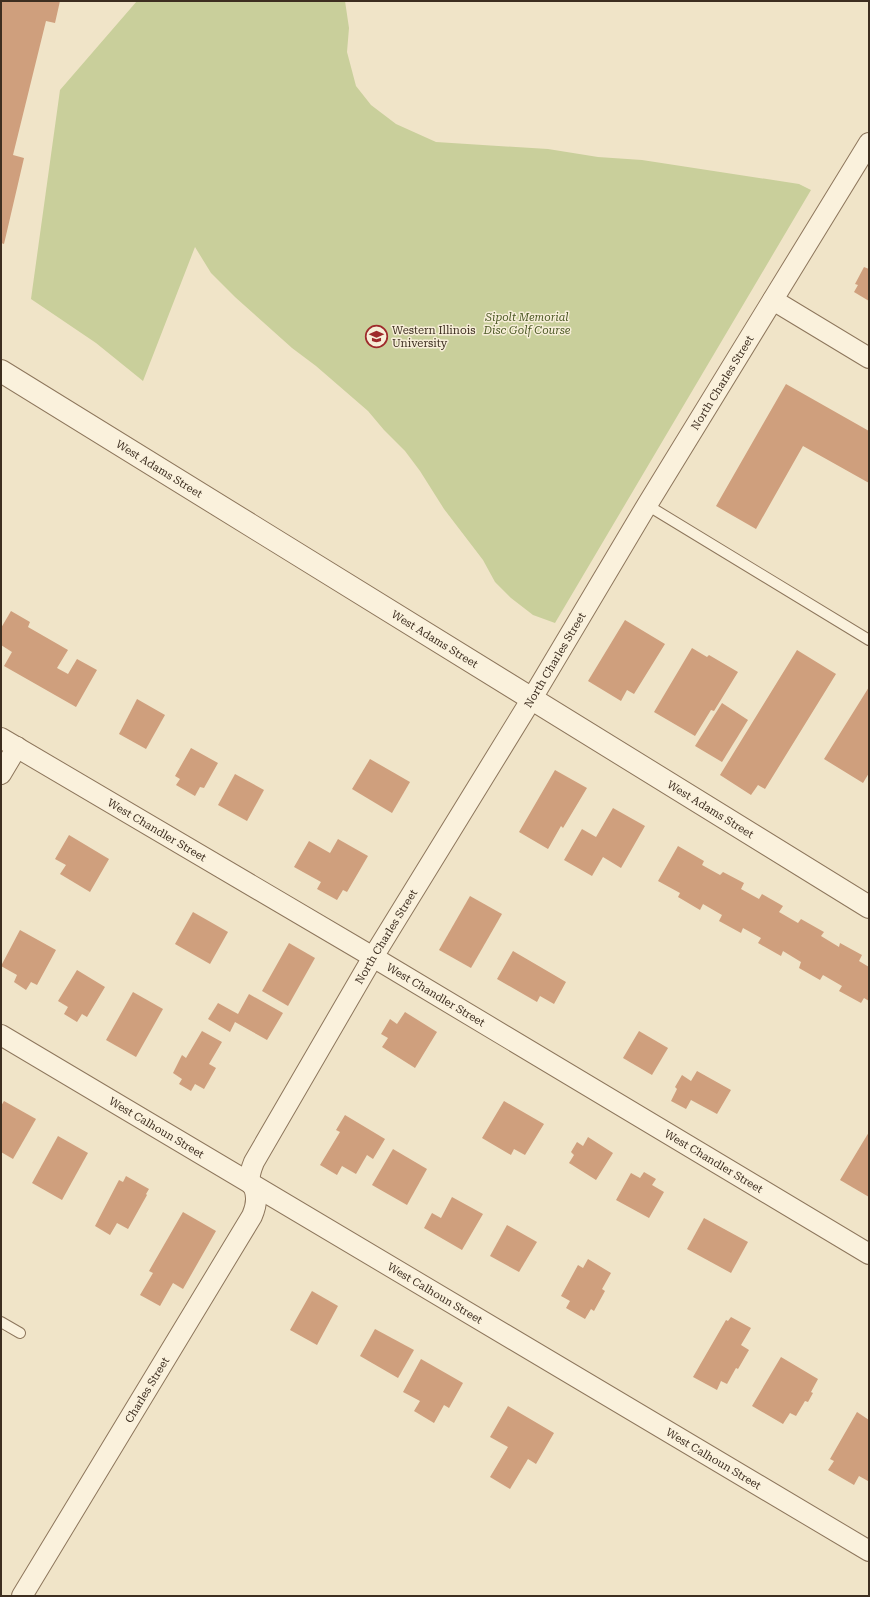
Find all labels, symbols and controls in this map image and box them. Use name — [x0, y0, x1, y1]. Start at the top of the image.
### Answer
park label: Sipolt Memorial Disc Golf Course — [483, 311, 571, 337]
school or university icon: Western Illinois University — [363, 323, 389, 349]
place label: Western Illinois University — [392, 324, 475, 350]
street label: North Charles Street — [689, 333, 756, 433]
street label: West Adams Street — [113, 438, 205, 501]
street label: West Adams Street — [389, 608, 480, 671]
street label: North Charles Street — [522, 610, 589, 710]
street label: West Adams Street — [665, 778, 756, 841]
street label: West Chandler Street — [105, 796, 208, 864]
street label: North Charles Street — [353, 887, 420, 987]
street label: West Chandler Street — [384, 961, 487, 1030]
street label: West Calhoun Street — [106, 1095, 206, 1161]
street label: West Chandler Street — [662, 1127, 765, 1196]
street label: West Calhoun Street — [385, 1260, 485, 1327]
street label: Charles Street — [122, 1355, 172, 1425]
street label: West Calhoun Street — [663, 1426, 763, 1492]

